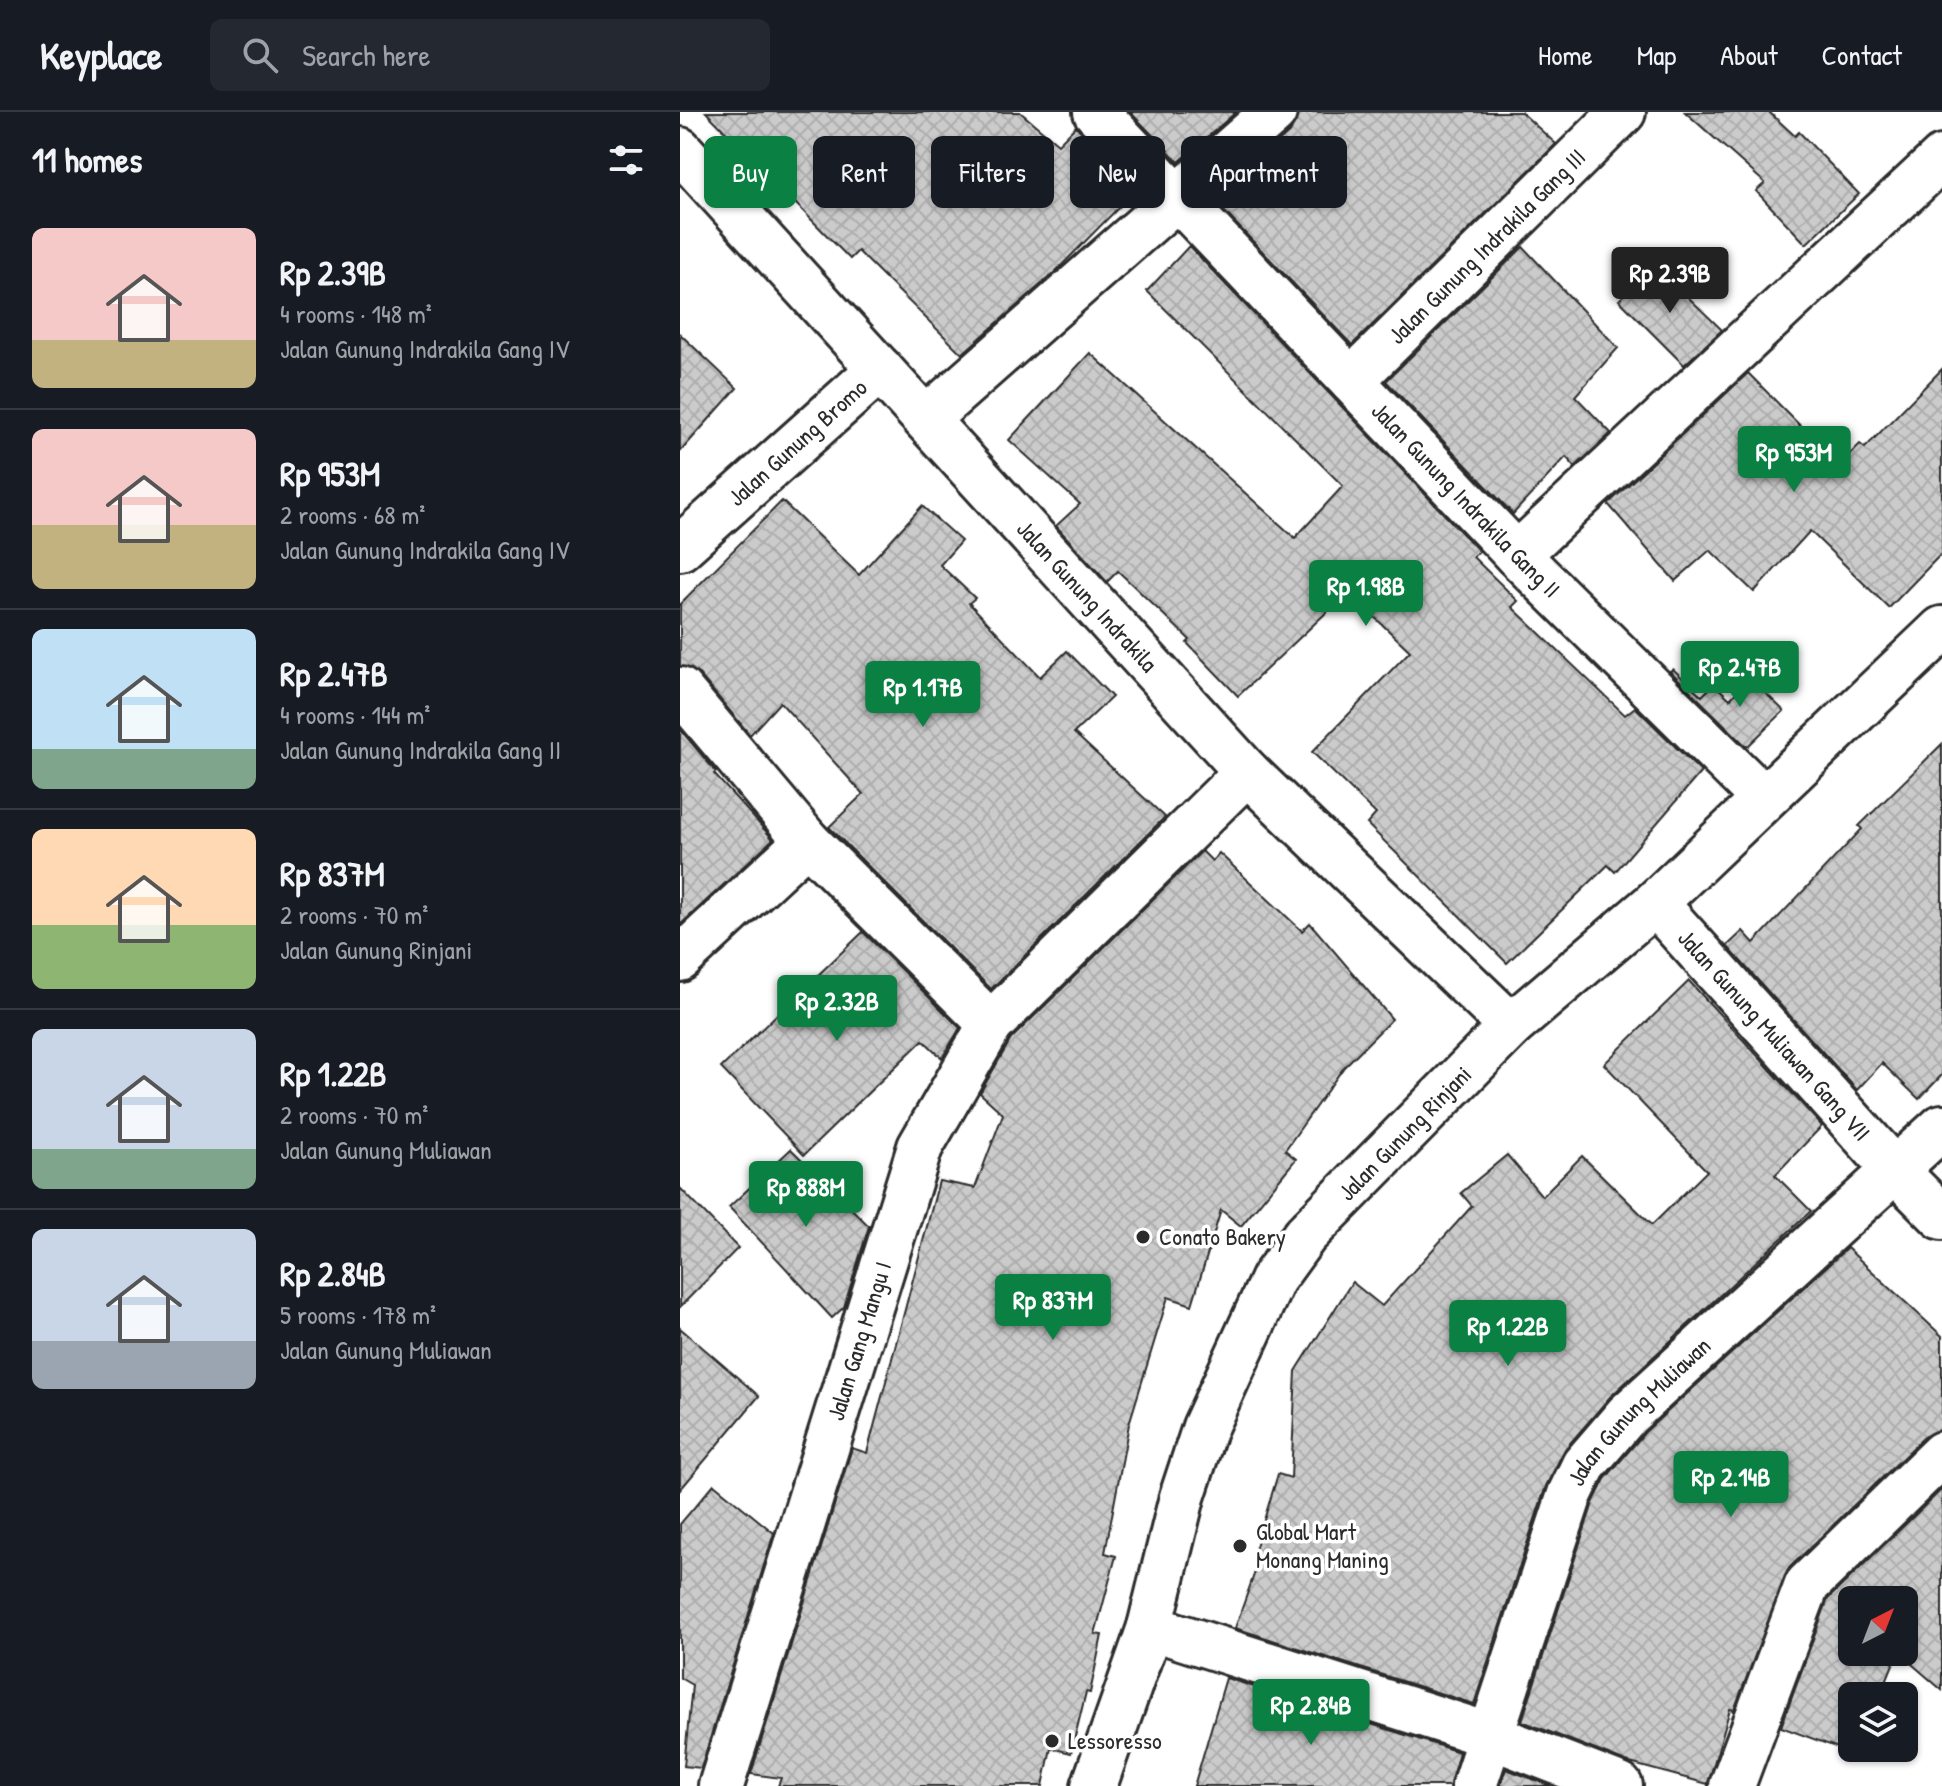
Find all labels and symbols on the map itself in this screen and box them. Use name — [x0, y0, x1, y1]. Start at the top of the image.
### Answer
street label: Jalan Gunung Indrakila Gang III — [1381, 141, 1592, 350]
pin: Rp 2.39B — [1587, 247, 1753, 315]
street label: Jalan Gunung Bromo — [721, 371, 874, 513]
street label: Jalan Gunung Indrakila Gang II — [1365, 395, 1568, 604]
pin: Rp 953M — [1720, 426, 1868, 494]
street label: Jalan Gunung Indrakila — [1010, 513, 1165, 679]
pin: Rp 1.98B — [1283, 560, 1449, 628]
pin: Rp 2.47B — [1657, 641, 1823, 709]
pin: Rp 1.17B — [840, 661, 1006, 729]
street label: Jalan Gunung Muliawan Gang VII — [1671, 922, 1878, 1147]
pin: Rp 2.32B — [754, 975, 920, 1043]
street label: Jalan Gunung Rinjani — [1331, 1058, 1478, 1207]
pin: Rp 888M — [732, 1161, 880, 1229]
place label: Conato Bakery — [1159, 1220, 1286, 1252]
marker: Conato Bakery — [1134, 1228, 1152, 1246]
street label: Jalan Gang Mangu I — [819, 1257, 898, 1424]
pin: Rp 837M — [979, 1274, 1127, 1342]
pin: Rp 1.22B — [1425, 1300, 1591, 1368]
street label: Jalan Gunung Muliawan — [1559, 1329, 1717, 1491]
pin: Rp 2.14B — [1648, 1451, 1814, 1519]
place label: Global Mart Monang Maning — [1256, 1515, 1389, 1575]
marker: Global Mart Monang Maning — [1231, 1537, 1249, 1555]
north arrow — [1838, 1586, 1918, 1666]
pin: Rp 2.84B — [1228, 1679, 1394, 1747]
place label: Lessoresso — [1068, 1724, 1162, 1756]
marker: Lessoresso — [1043, 1732, 1061, 1750]

